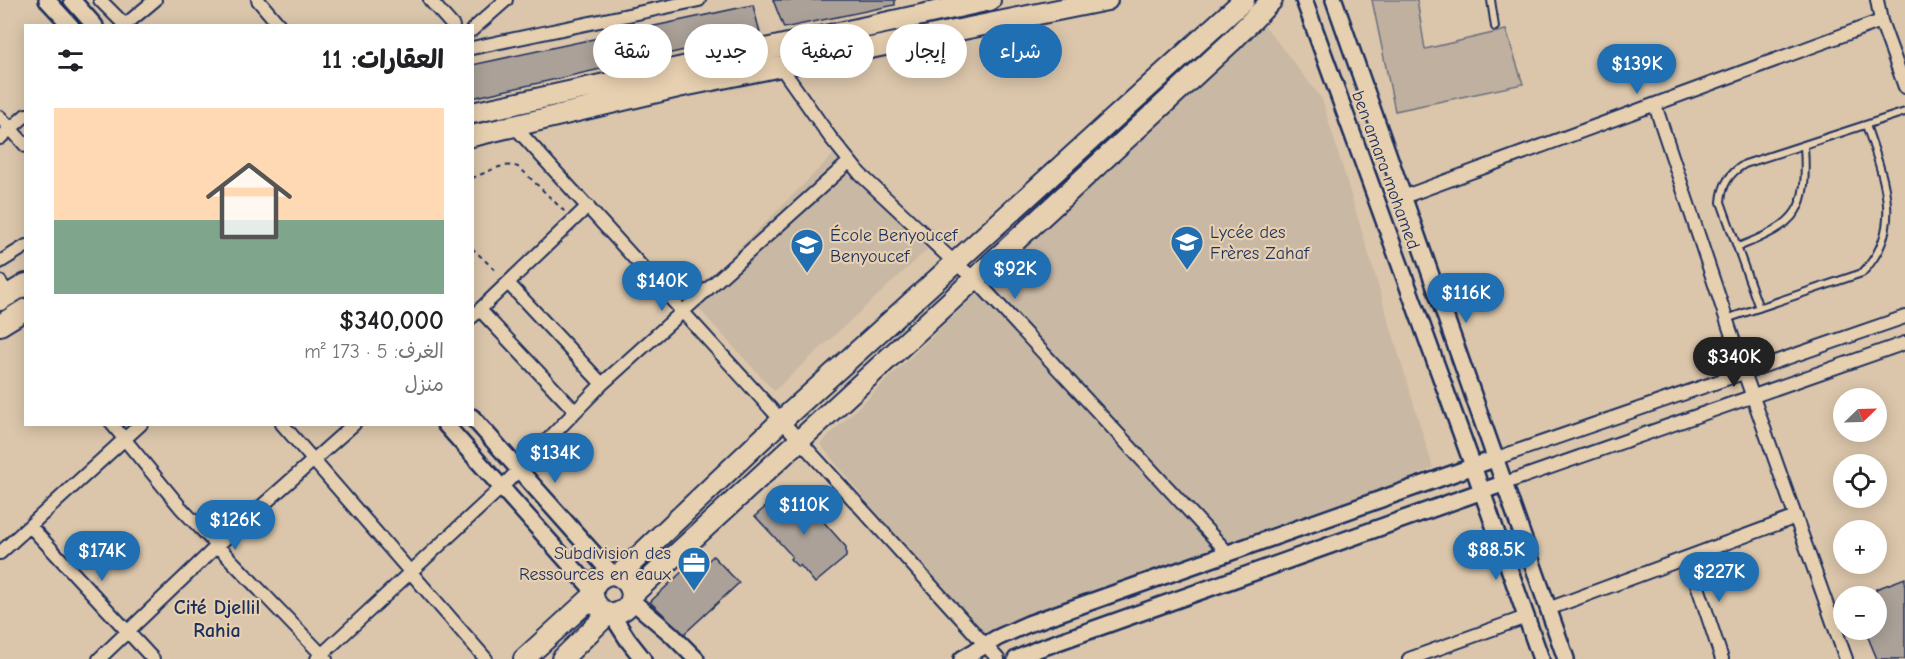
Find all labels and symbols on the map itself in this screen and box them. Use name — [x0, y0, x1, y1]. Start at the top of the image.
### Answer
pin: $139K — [1595, 44, 1679, 95]
street label: ben amara mohamed — [1347, 88, 1424, 252]
place label: Lycée des Frères Zahaf — [1210, 222, 1310, 264]
place label: École Benyoucef Benyoucef — [830, 224, 958, 267]
school or university icon: Lycée des Frères Zahaf — [1169, 224, 1205, 271]
school or university icon: École Benyoucef Benyoucef — [789, 227, 825, 274]
pin: $92K — [979, 249, 1051, 300]
pin: $140K — [620, 261, 704, 312]
pin: $116K — [1424, 273, 1508, 324]
pin: $340K — [1692, 337, 1776, 388]
north arrow — [1833, 388, 1887, 442]
pin: $134K — [513, 433, 597, 484]
pin: $110K — [762, 485, 846, 536]
pin: $126K — [193, 500, 277, 551]
pin: $88.5K — [1447, 530, 1545, 581]
pin: $174K — [60, 531, 144, 582]
place label: Subdivision des Ressources en eaux — [519, 543, 671, 585]
office icon: Subdivision des Ressources en eaux — [676, 545, 712, 592]
pin: $227K — [1677, 552, 1761, 603]
district label: Cité Djellil Rahia — [174, 596, 260, 642]

